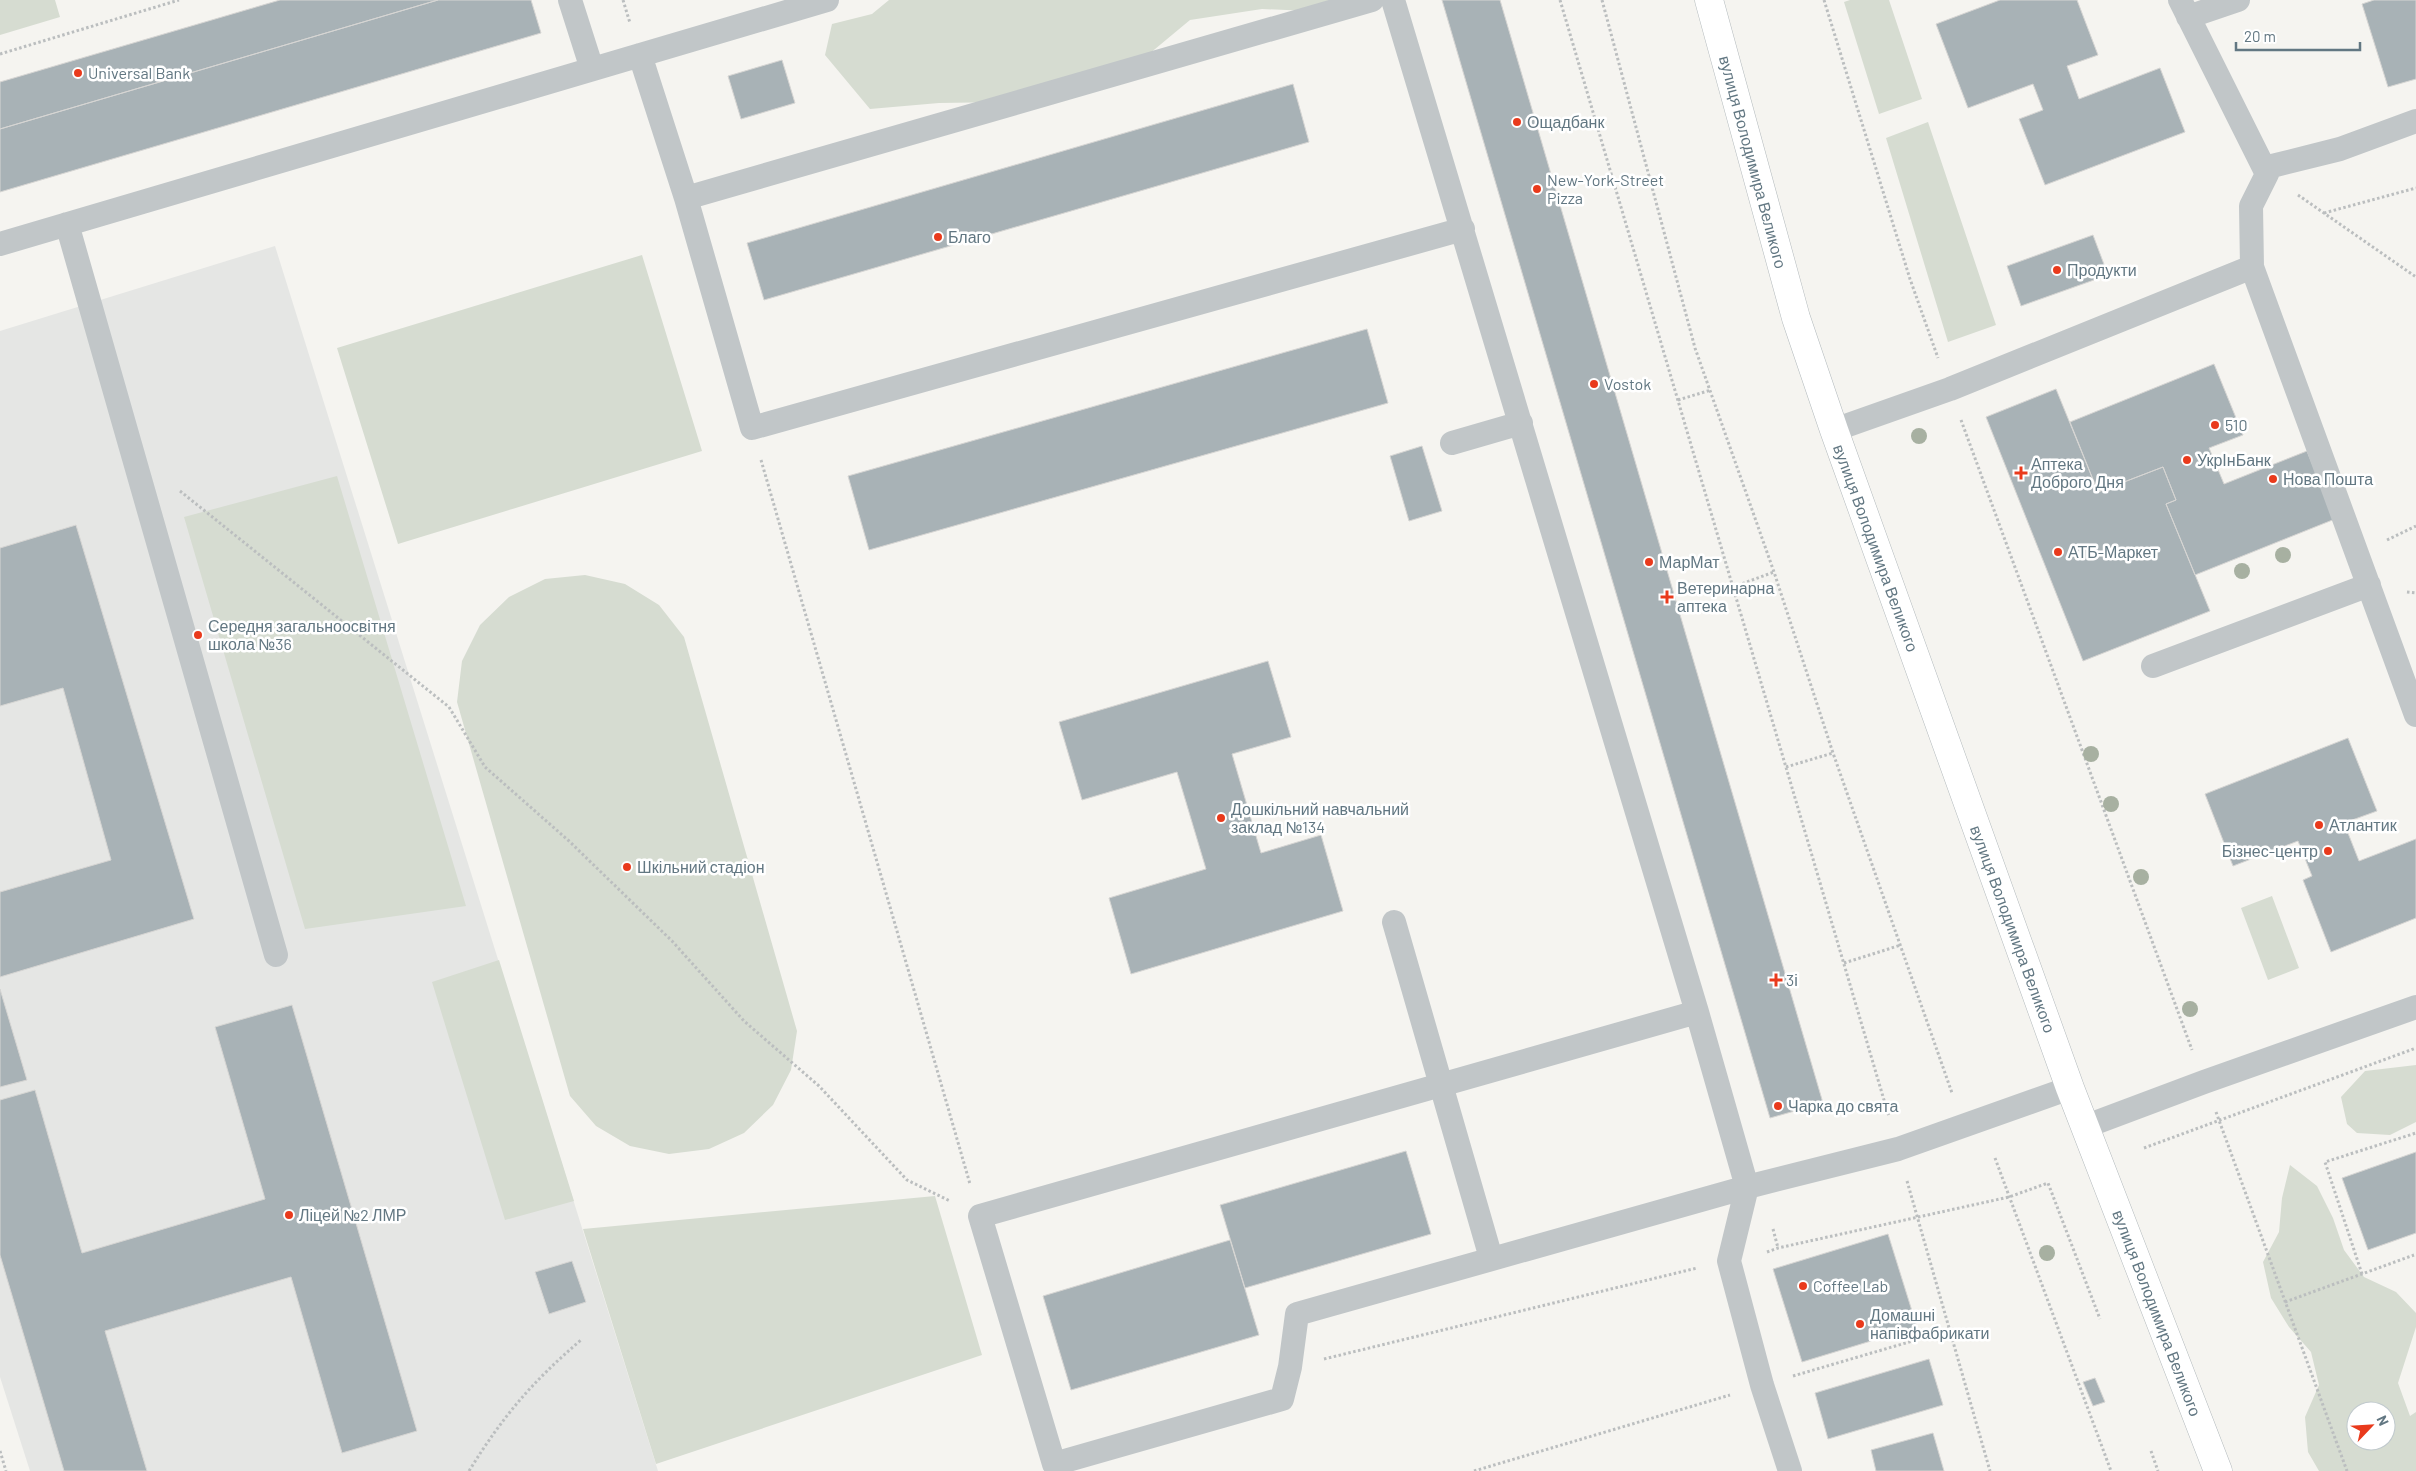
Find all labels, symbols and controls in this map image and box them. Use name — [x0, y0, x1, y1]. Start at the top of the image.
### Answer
scale bar — [2236, 20, 2360, 52]
text: 20 m — [2244, 27, 2276, 45]
street label: вулиця Володимира Великого — [1716, 53, 1791, 270]
place label: Universal Bank — [88, 63, 190, 82]
marker: Universal Bank — [72, 67, 84, 79]
place label: Ощадбанк — [1527, 112, 1605, 131]
marker: Ощадбанк — [1511, 116, 1523, 128]
place label: New-York-Street Pizza — [1547, 170, 1664, 207]
marker: New-York-Street Pizza — [1531, 183, 1543, 195]
place label: Благо — [948, 227, 991, 246]
marker: Благо — [932, 231, 944, 243]
place label: Продукти — [2067, 260, 2137, 279]
marker: Продукти — [2051, 264, 2063, 276]
place label: Vostok — [1604, 374, 1651, 393]
marker: Vostok — [1588, 378, 1600, 390]
place label: 510 — [2225, 415, 2247, 434]
marker: 510 — [2209, 419, 2221, 431]
street label: вулиця Володимира Великого — [1830, 442, 1923, 654]
place label: УкрІнБанк — [2197, 450, 2272, 469]
place label: Аптека Доброго Дня — [2031, 454, 2124, 491]
marker: УкрІнБанк — [2181, 454, 2193, 466]
marker: Аптека Доброго Дня — [2015, 467, 2027, 479]
place label: Нова Пошта — [2283, 469, 2373, 488]
marker: Нова Пошта — [2267, 473, 2279, 485]
place label: АТБ-Маркет — [2068, 542, 2159, 561]
marker: АТБ-Маркет — [2052, 546, 2064, 558]
place label: МарМат — [1659, 552, 1720, 571]
marker: МарМат — [1643, 556, 1655, 568]
place label: Ветеринарна аптека — [1677, 578, 1774, 615]
marker: Ветеринарна аптека — [1661, 591, 1673, 603]
place label: Середня загальноосвітня школа №36 — [208, 616, 396, 653]
marker: Середня загальноосвітня школа №36 — [192, 629, 204, 641]
place label: Дошкільний навчальний заклад №134 — [1231, 799, 1409, 836]
marker: Дошкільний навчальний заклад №134 — [1215, 812, 1227, 824]
place label: Атлантик — [2329, 815, 2398, 834]
marker: Атлантик — [2313, 819, 2325, 831]
street label: вулиця Володимира Великого — [1967, 823, 2060, 1035]
place label: Бізнес-центр — [2222, 841, 2318, 860]
marker: Бізнес-центр — [2322, 845, 2334, 857]
place label: Шкільний стадіон — [637, 857, 764, 876]
marker: Шкільний стадіон — [621, 861, 633, 873]
place label: 3і — [1786, 970, 1798, 989]
marker: 3і — [1770, 974, 1782, 986]
place label: Чарка до свята — [1788, 1096, 1898, 1115]
marker: Чарка до свята — [1772, 1100, 1784, 1112]
place label: Ліцей №2 ЛМР — [299, 1205, 407, 1224]
street label: вулиця Володимира Великого — [2109, 1207, 2206, 1419]
marker: Ліцей №2 ЛМР — [283, 1209, 295, 1221]
place label: Coffee Lab — [1813, 1276, 1888, 1295]
marker: Coffee Lab — [1797, 1280, 1809, 1292]
place label: Домашні напівфабрикати — [1870, 1305, 1990, 1342]
marker: Домашні напівфабрикати — [1854, 1318, 1866, 1330]
north arrow — [2346, 1401, 2396, 1451]
text: N — [2374, 1412, 2393, 1428]

